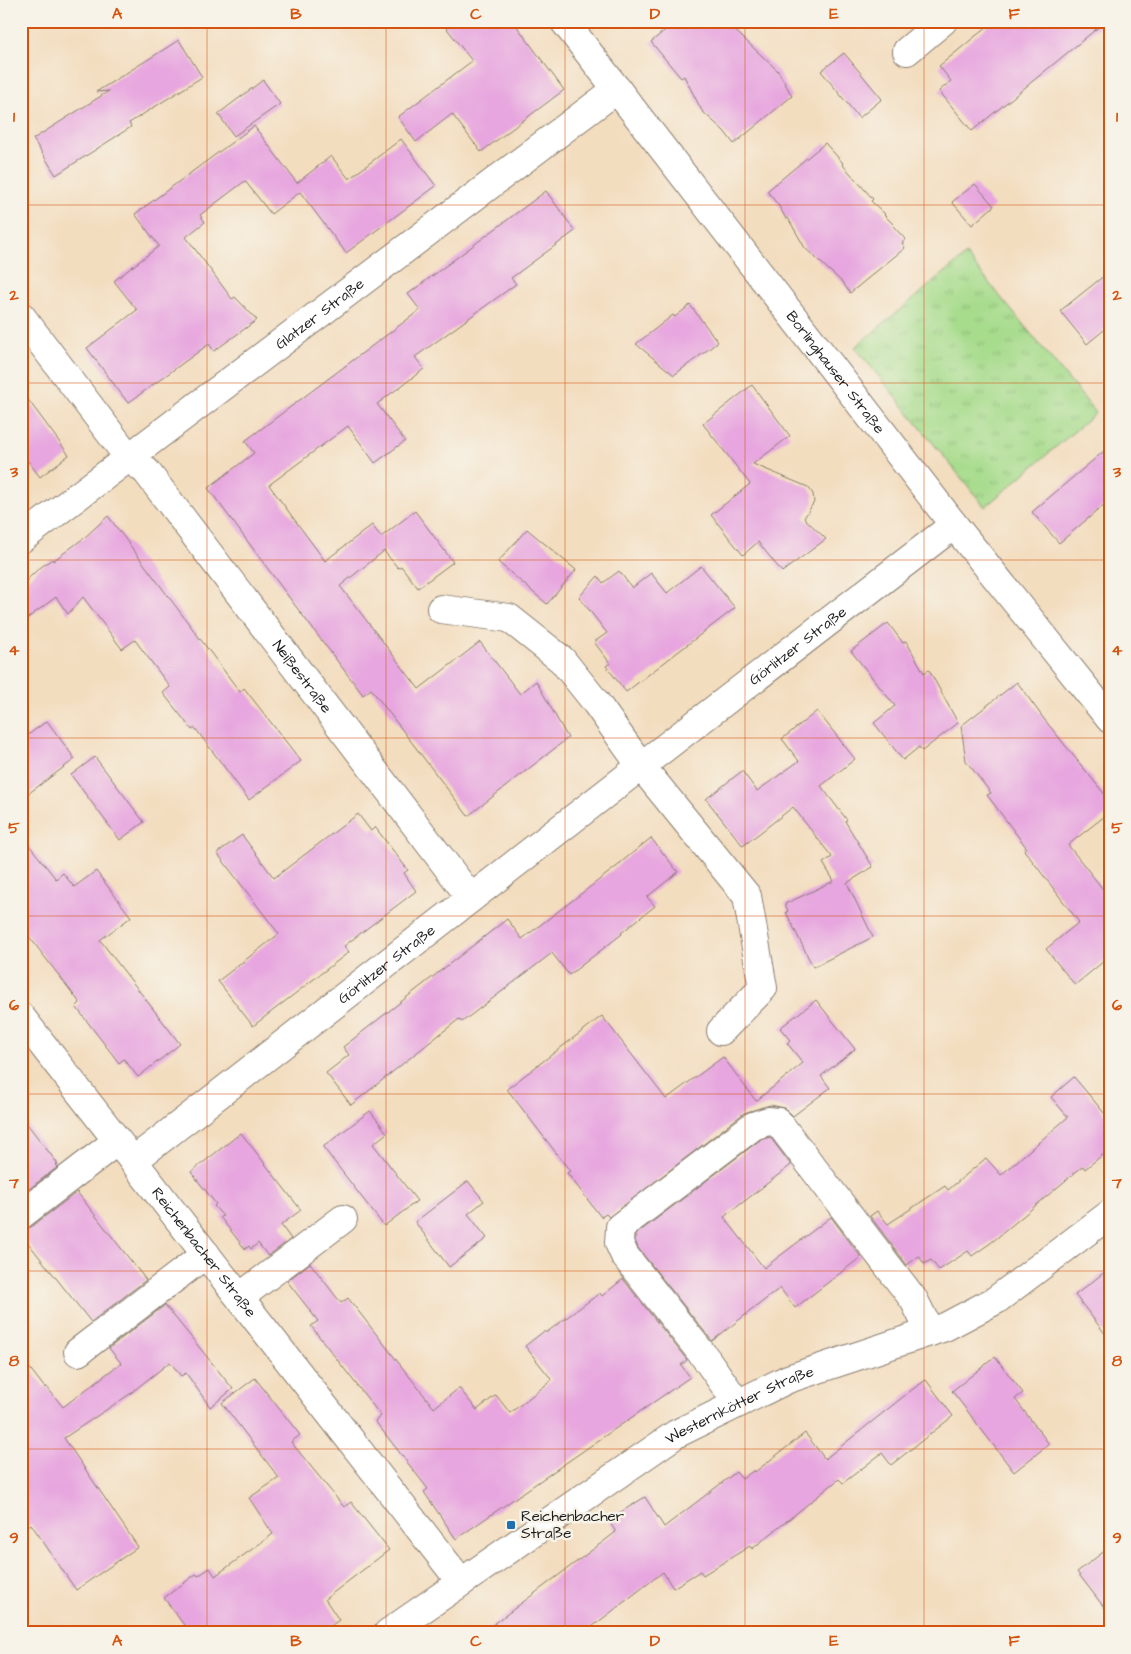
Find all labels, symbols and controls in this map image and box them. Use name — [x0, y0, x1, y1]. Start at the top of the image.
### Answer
text: A — [112, 3, 123, 25]
text: B — [290, 3, 302, 25]
text: C — [470, 3, 482, 25]
text: D — [650, 3, 661, 25]
text: E — [829, 3, 839, 25]
text: F — [1008, 3, 1020, 25]
text: 1 — [13, 106, 16, 128]
text: 1 — [1116, 106, 1119, 128]
street label: Glatzer Straße — [271, 273, 368, 354]
text: 2 — [8, 284, 19, 306]
text: 2 — [1111, 284, 1122, 306]
street label: Borlinghauser Straße — [781, 306, 890, 438]
text: 3 — [9, 461, 19, 483]
text: 3 — [1112, 461, 1122, 483]
street label: Görlitzer Straße — [744, 601, 851, 690]
street label: Neißestraße — [268, 636, 337, 717]
text: 4 — [9, 639, 20, 661]
text: 4 — [1112, 639, 1123, 661]
text: 5 — [8, 817, 20, 839]
text: 5 — [1111, 817, 1123, 839]
street label: Görlitzer Straße — [333, 919, 439, 1009]
text: 6 — [9, 994, 19, 1016]
text: 6 — [1112, 994, 1122, 1016]
text: 7 — [8, 1172, 19, 1194]
text: 7 — [1111, 1172, 1122, 1194]
street label: Reichenbacher Straße — [147, 1183, 261, 1322]
text: 8 — [9, 1350, 20, 1372]
text: 8 — [1112, 1350, 1123, 1372]
street label: Westernkötter Straße — [661, 1361, 816, 1449]
place label: Reichenbacher Straße — [521, 1506, 624, 1544]
marker: Reichenbacher Straße — [505, 1519, 517, 1531]
text: 9 — [9, 1527, 19, 1549]
text: 9 — [1112, 1527, 1122, 1549]
text: A — [112, 1630, 123, 1652]
text: B — [290, 1630, 302, 1652]
text: C — [470, 1630, 482, 1652]
text: D — [650, 1630, 661, 1652]
text: E — [829, 1630, 839, 1652]
text: F — [1008, 1630, 1020, 1652]

